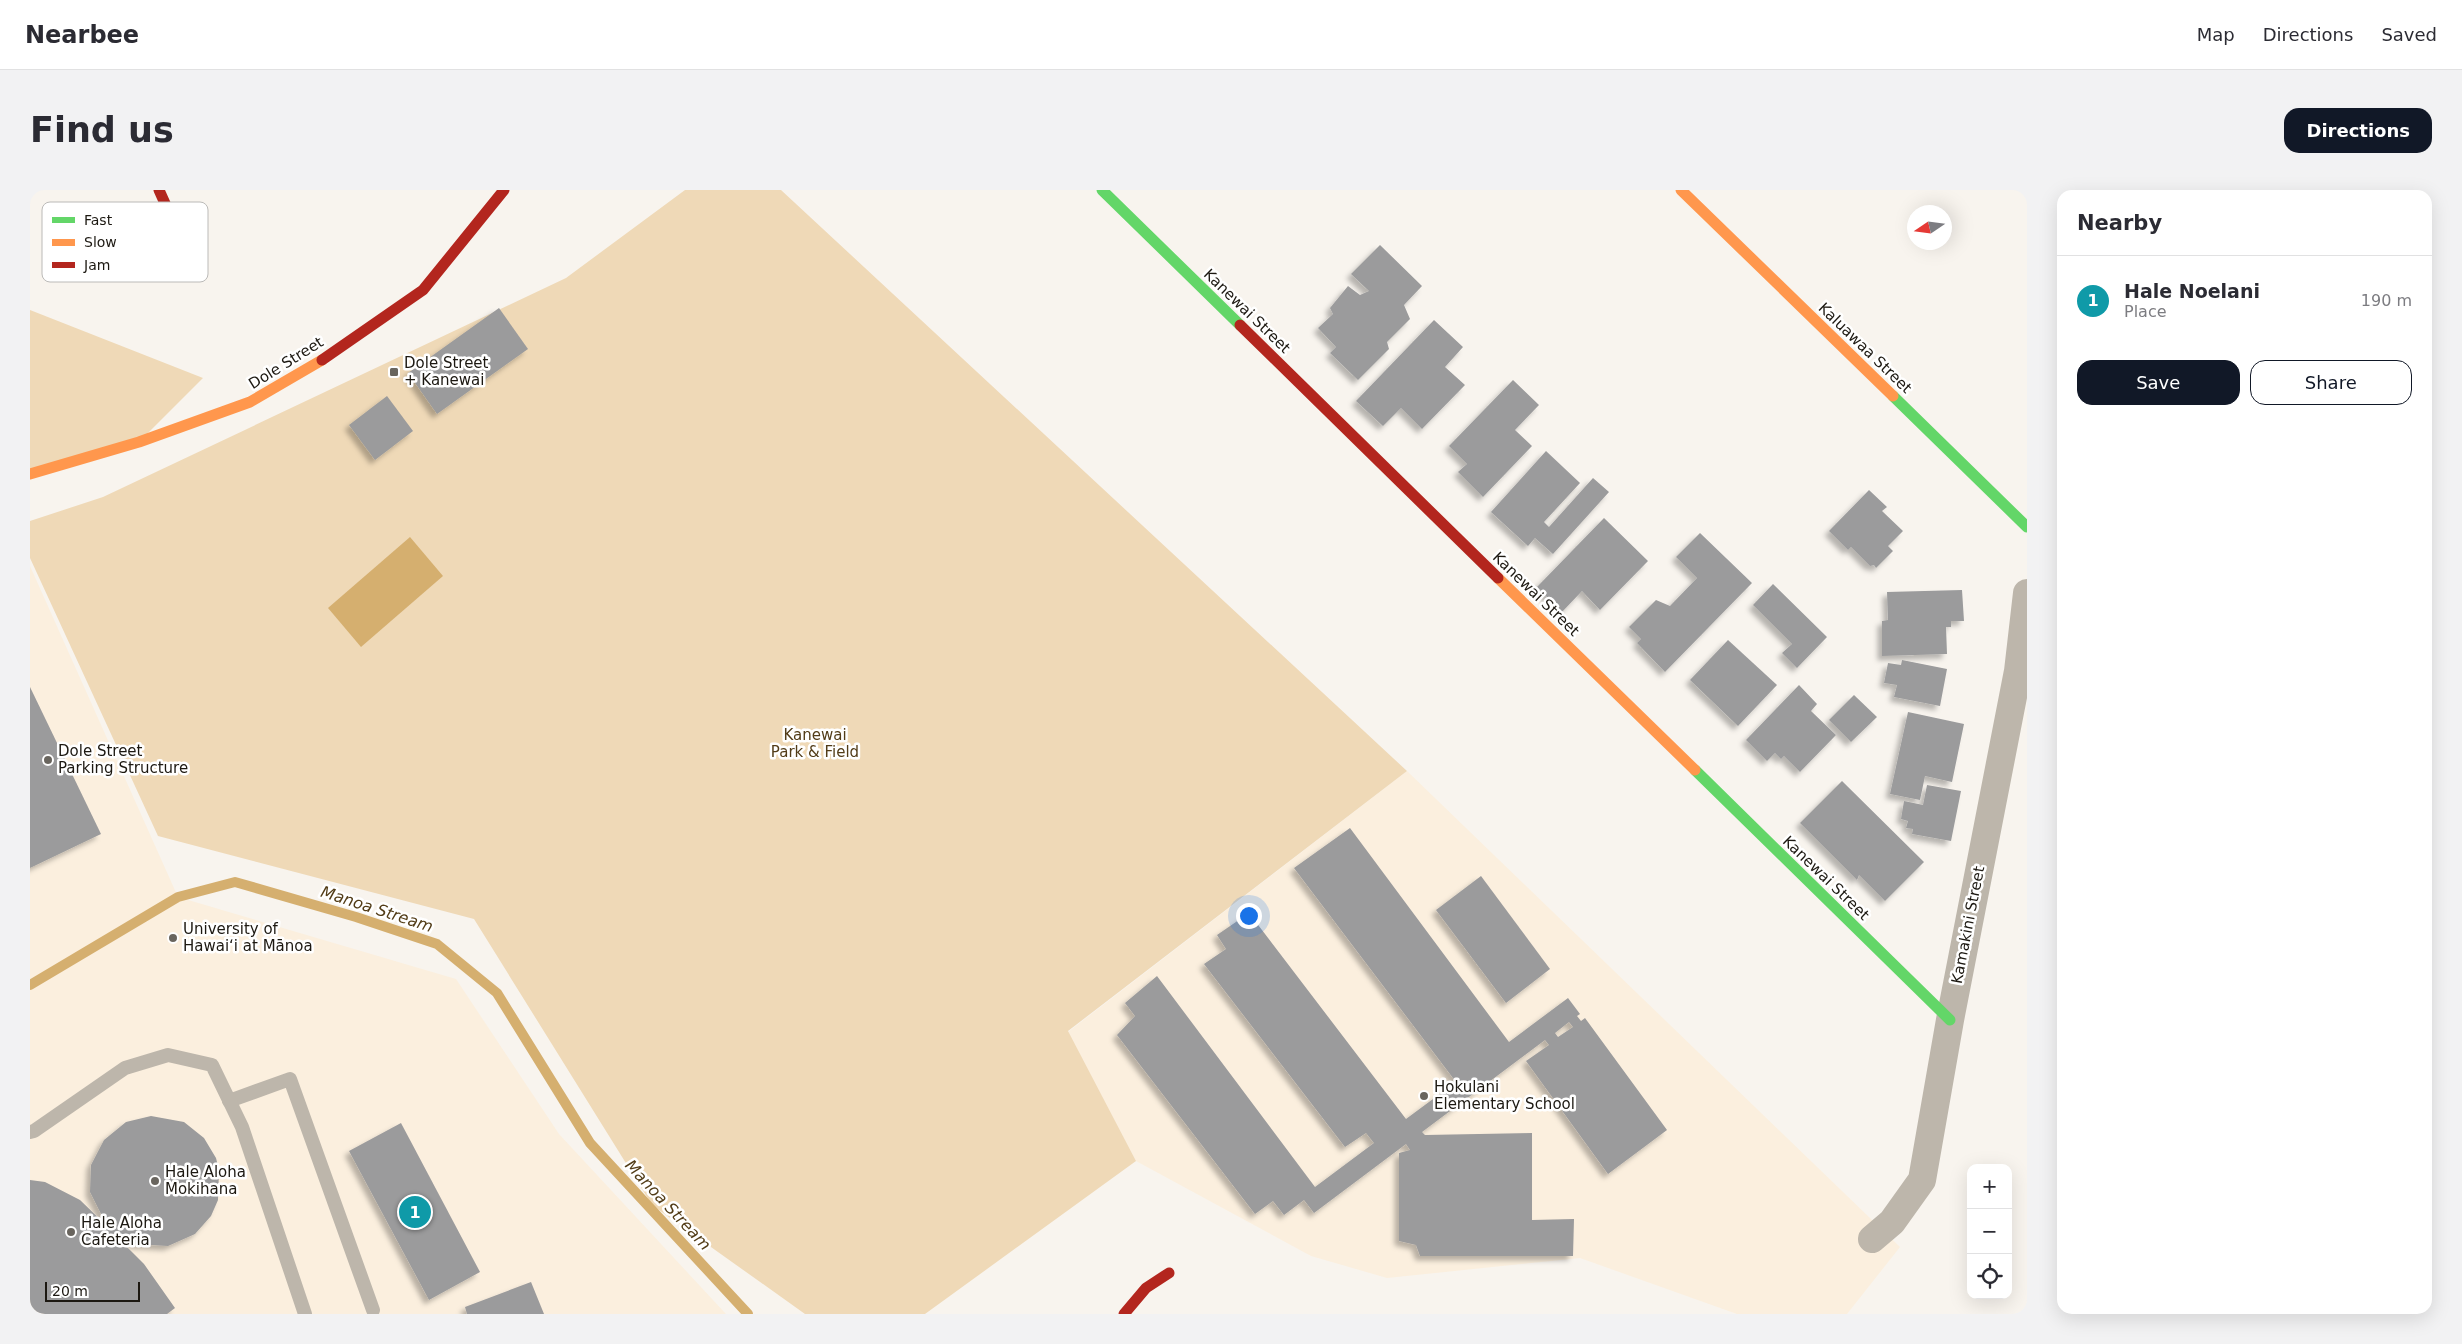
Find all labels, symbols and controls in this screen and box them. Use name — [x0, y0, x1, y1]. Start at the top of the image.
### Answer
text: Nearbee — [25, 21, 139, 49]
text: Map — [2197, 24, 2235, 45]
text: Directions — [2263, 24, 2353, 45]
text: Saved — [2381, 24, 2437, 45]
button: Directions — [2284, 108, 2432, 153]
text: Find us — [30, 110, 174, 150]
legend — [42, 202, 208, 282]
north arrow — [1907, 205, 1952, 250]
text: Nearby — [2077, 211, 2162, 235]
text: Fast — [84, 212, 113, 228]
text: Slow — [84, 234, 117, 250]
text: Jam — [83, 257, 110, 273]
street label: Kanewai Street — [1200, 265, 1294, 357]
text: Hale Noelani — [2124, 280, 2260, 302]
text: 1 — [2087, 291, 2099, 310]
text: 190 m — [2361, 291, 2412, 310]
street label: Kaluawaa Street — [1815, 299, 1915, 397]
text: Place — [2124, 302, 2167, 321]
street label: Dole Street — [245, 333, 327, 393]
place label: Dole Street + Kanewai — [404, 354, 489, 389]
button: Save — [2077, 360, 2240, 405]
button: Share — [2250, 360, 2412, 405]
marker: Dole Street + Kanewai — [388, 366, 400, 378]
street label: Kanewai Street — [1489, 548, 1583, 640]
park label: Kanewai Park & Field — [771, 726, 859, 761]
place label: Dole Street Parking Structure — [58, 742, 188, 777]
marker: Dole Street Parking Structure — [42, 754, 54, 766]
street label: Kanewai Street — [1779, 832, 1873, 924]
street label: Kamakini Street — [1948, 865, 1988, 985]
water label: Manoa Stream — [319, 882, 435, 936]
your location — [1236, 903, 1262, 929]
place label: University of Hawaiʻi at Mānoa — [183, 920, 313, 955]
marker: University of Hawaiʻi at Mānoa — [167, 932, 179, 944]
place label: Hokulani Elementary School — [1434, 1078, 1575, 1113]
marker: Hokulani Elementary School — [1418, 1090, 1430, 1102]
water label: Manoa Stream — [621, 1156, 715, 1254]
place label: Hale Aloha Mokihana — [165, 1163, 246, 1198]
map controls — [1967, 1164, 2012, 1299]
button: + — [1967, 1164, 2012, 1209]
marker: Hale Aloha Mokihana — [149, 1175, 161, 1187]
pin: 1 — [399, 1193, 431, 1231]
button: − — [1967, 1209, 2012, 1254]
place label: Hale Aloha Cafeteria — [81, 1214, 162, 1249]
marker: Hale Aloha Cafeteria — [65, 1226, 77, 1238]
button: locate — [1967, 1254, 2012, 1299]
scale bar — [45, 1279, 140, 1302]
text: 20 m — [52, 1283, 88, 1299]

